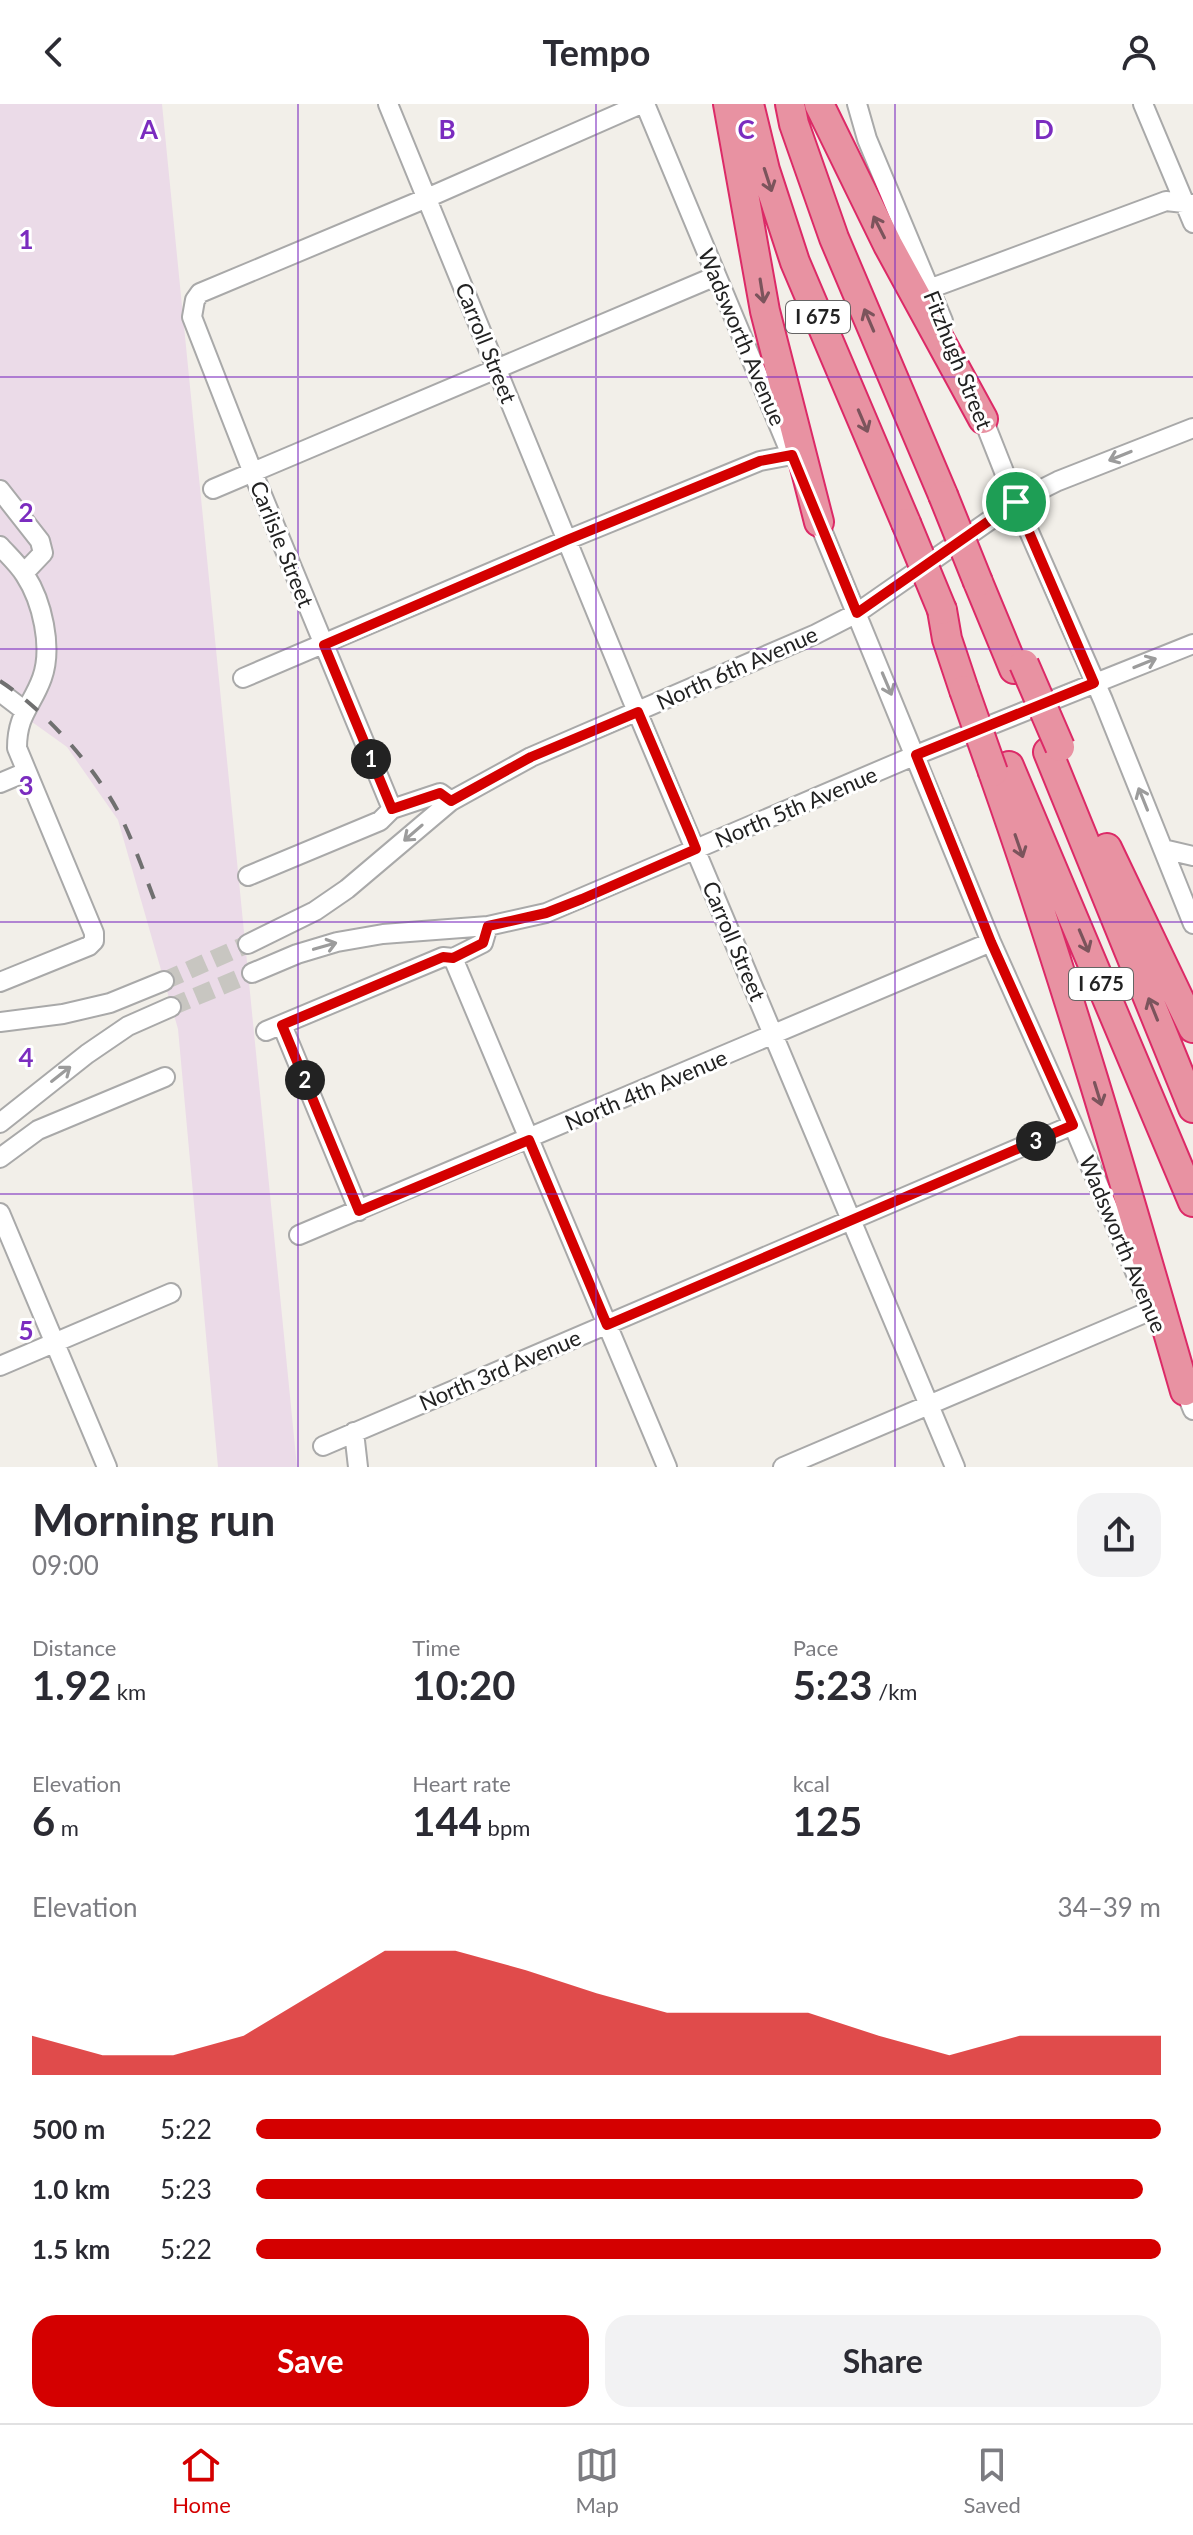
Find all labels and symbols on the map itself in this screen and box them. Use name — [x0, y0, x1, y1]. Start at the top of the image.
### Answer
text: A — [139, 113, 159, 145]
text: B — [438, 113, 456, 145]
text: C — [737, 113, 755, 145]
text: D — [1034, 113, 1054, 145]
one-way arrow — [761, 166, 776, 192]
one-way arrow — [871, 216, 886, 240]
text: 1 — [18, 223, 34, 255]
street label: Wadsworth Avenue — [693, 244, 792, 429]
one-way arrow — [755, 278, 770, 303]
street label: Carroll Street — [450, 279, 523, 407]
street label: Fitzhugh Street — [918, 286, 999, 433]
road number: I 675 — [786, 301, 850, 333]
one-way arrow — [861, 308, 876, 333]
one-way arrow — [857, 409, 872, 433]
one-way arrow — [1109, 450, 1133, 465]
pin — [982, 468, 1050, 536]
street label: Carlisle Street — [245, 477, 320, 611]
text: 2 — [18, 496, 34, 528]
street label: North 6th Avenue — [652, 620, 821, 715]
one-way arrow — [1132, 655, 1157, 669]
one-way arrow — [880, 671, 895, 696]
pin: 1 — [351, 739, 391, 779]
street label: North 5th Avenue — [711, 760, 881, 853]
text: 3 — [18, 769, 34, 801]
one-way arrow — [1135, 787, 1149, 812]
one-way arrow — [403, 824, 423, 842]
one-way arrow — [1012, 833, 1027, 858]
street label: Carroll Street — [697, 877, 772, 1005]
one-way arrow — [1077, 928, 1092, 953]
one-way arrow — [311, 938, 337, 953]
road number: I 675 — [1069, 968, 1133, 1000]
one-way arrow — [1145, 997, 1160, 1022]
text: 4 — [18, 1041, 34, 1073]
street label: North 4th Avenue — [561, 1043, 731, 1136]
pin: 2 — [285, 1060, 325, 1100]
one-way arrow — [50, 1066, 71, 1083]
one-way arrow — [1091, 1081, 1106, 1106]
pin: 3 — [1016, 1121, 1056, 1161]
street label: Wadsworth Avenue — [1074, 1151, 1173, 1336]
text: 5 — [18, 1314, 34, 1346]
street label: North 3rd Avenue — [415, 1323, 585, 1416]

